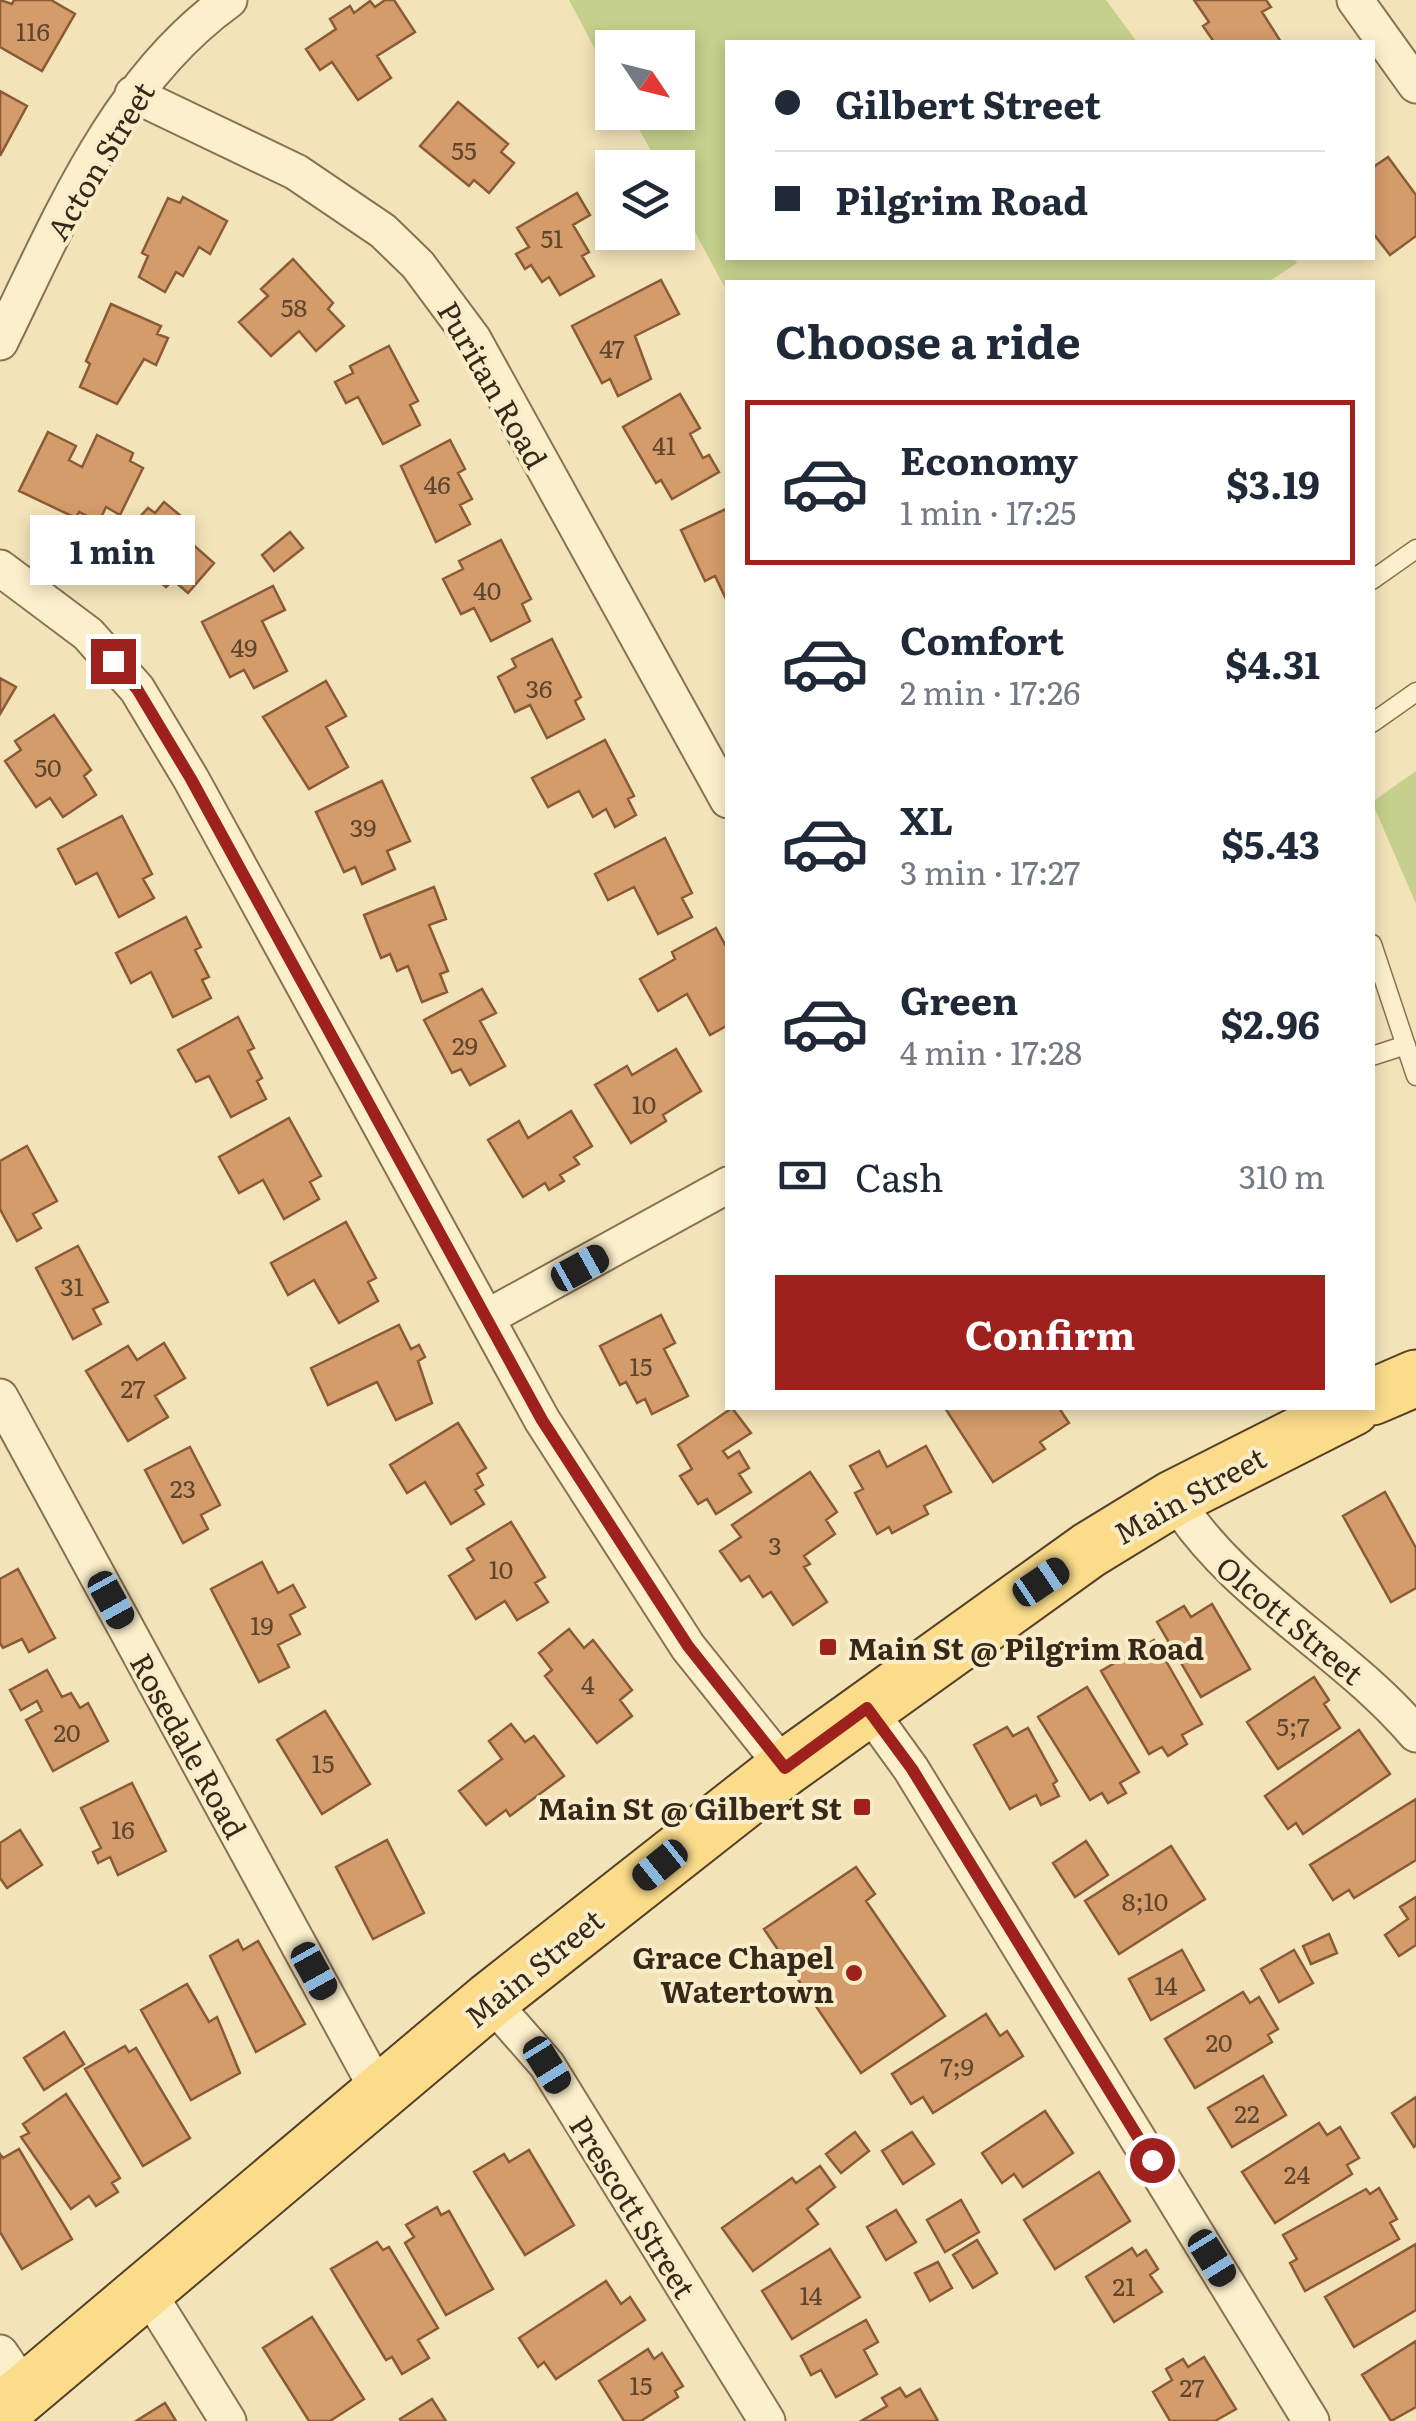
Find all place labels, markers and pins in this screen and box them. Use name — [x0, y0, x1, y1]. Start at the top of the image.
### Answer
place label: Main St @ Pilgrim Road — [848, 1625, 1204, 1669]
marker: Main St @ Pilgrim Road — [817, 1636, 839, 1658]
place label: Main St @ Gilbert St — [538, 1785, 843, 1829]
marker: Main St @ Gilbert St — [851, 1796, 873, 1818]
place label: Grace Chapel Watertown — [632, 1934, 834, 2012]
marker: Grace Chapel Watertown — [843, 1962, 865, 1984]

